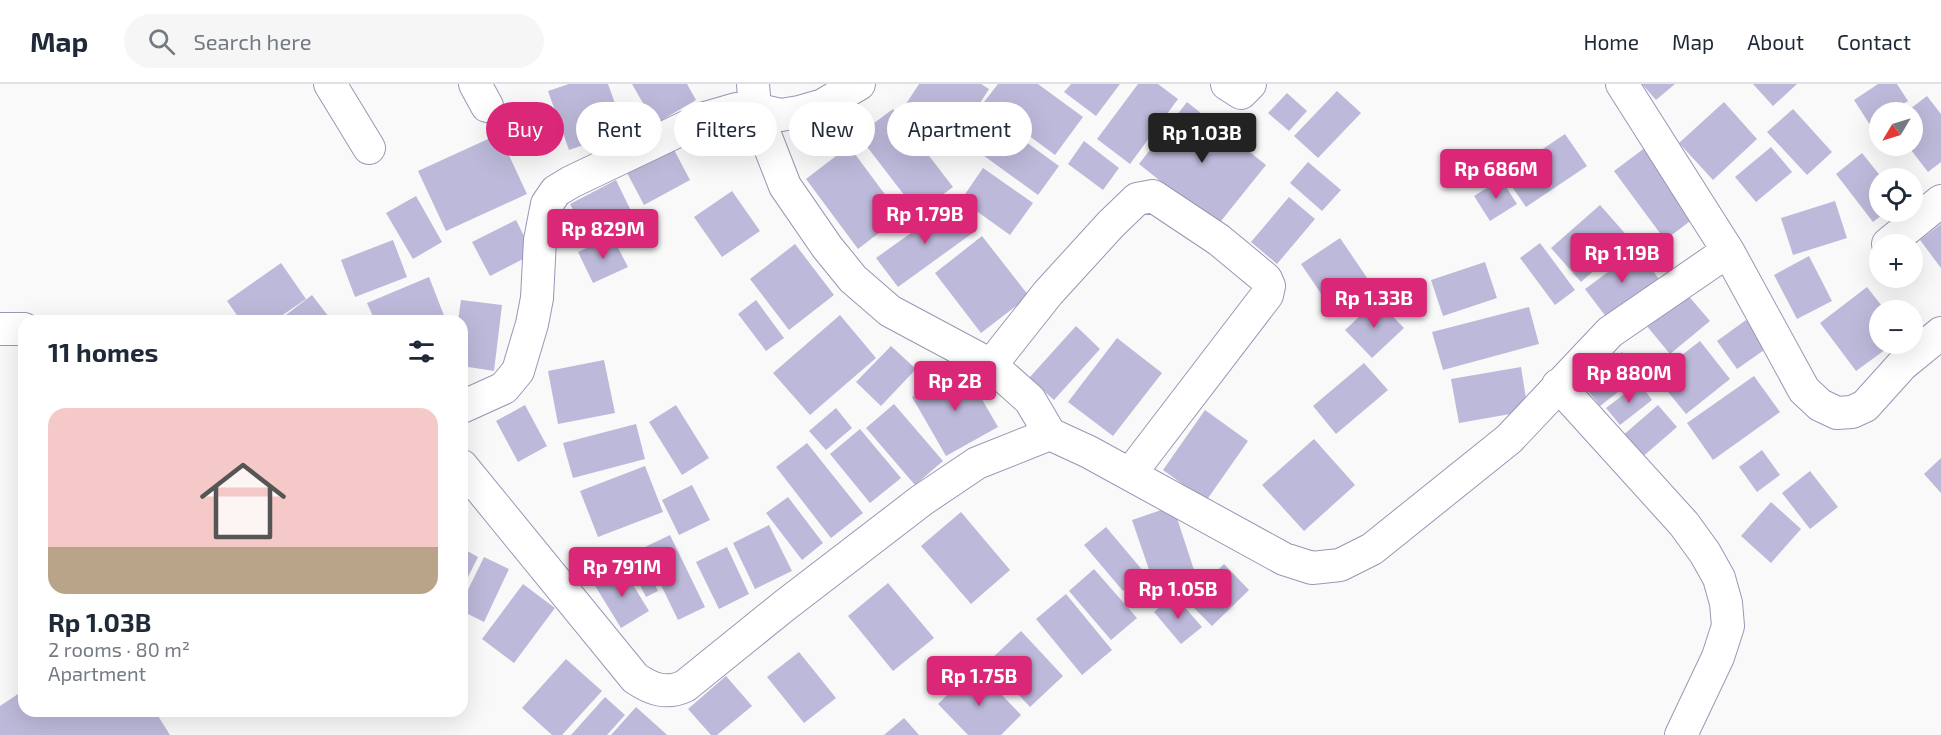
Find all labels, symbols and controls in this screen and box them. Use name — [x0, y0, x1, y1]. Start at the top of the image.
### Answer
search box — [124, 14, 544, 68]
text: Map — [30, 24, 88, 58]
icon: search — [145, 25, 178, 58]
text: Search here — [193, 28, 312, 54]
text: Home — [1583, 29, 1639, 54]
text: Map — [1672, 29, 1714, 54]
text: About — [1747, 29, 1804, 54]
text: Contact — [1837, 29, 1911, 54]
chip: Buy — [486, 102, 564, 156]
chip: Rent — [576, 102, 662, 156]
chip: Filters — [674, 102, 777, 156]
chip: New — [789, 102, 875, 156]
chip: Apartment — [887, 102, 1032, 156]
north arrow — [1869, 102, 1923, 156]
map controls — [1869, 102, 1923, 354]
pin: Rp 1.03B — [1140, 113, 1264, 164]
text: Rp 1.03B — [1162, 120, 1242, 144]
pin: Rp 686M — [1441, 149, 1551, 200]
text: Rp 686M — [1454, 156, 1538, 180]
button: locate — [1869, 168, 1923, 222]
pin: Rp 1.79B — [863, 194, 987, 245]
text: Rp 1.79B — [886, 201, 964, 225]
pin: Rp 829M — [548, 209, 658, 260]
text: Rp 829M — [561, 216, 645, 240]
pin: Rp 1.19B — [1560, 233, 1684, 284]
button: + — [1869, 234, 1923, 288]
text: Rp 1.19B — [1584, 240, 1660, 264]
pin: Rp 1.33B — [1312, 278, 1436, 329]
text: Rp 1.33B — [1335, 285, 1413, 309]
button: − — [1869, 300, 1923, 354]
icon: filters — [405, 335, 438, 368]
text: 11 homes — [48, 336, 158, 367]
pin: Rp 880M — [1574, 353, 1684, 404]
text: Rp 880M — [1586, 360, 1672, 384]
pin: Rp 2B — [913, 361, 997, 412]
text: Rp 2B — [928, 368, 982, 392]
icon: home — [189, 447, 297, 555]
pin: Rp 791M — [567, 547, 677, 598]
text: Rp 791M — [583, 554, 661, 578]
pin: Rp 1.05B — [1116, 569, 1240, 620]
text: Rp 1.05B — [1138, 576, 1218, 600]
text: Rp 1.03B — [48, 606, 151, 637]
text: 2 rooms · 80 m² — [48, 637, 190, 661]
pin: Rp 1.75B — [917, 656, 1041, 707]
text: Apartment — [48, 661, 146, 685]
text: Rp 1.75B — [941, 663, 1017, 687]

